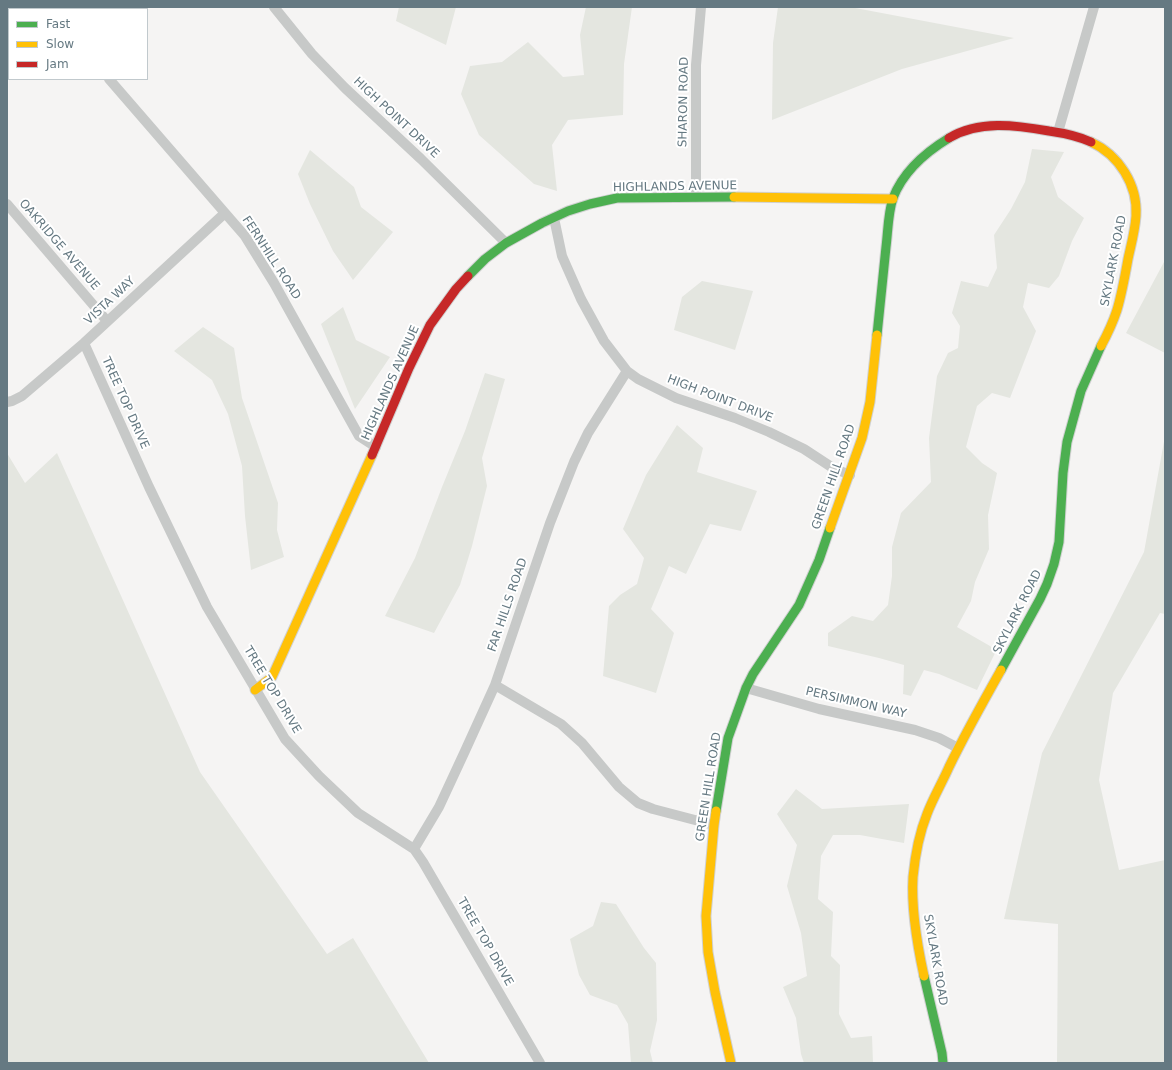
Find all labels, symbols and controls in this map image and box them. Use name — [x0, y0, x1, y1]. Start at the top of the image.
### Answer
legend — [8, 8, 148, 80]
text: Fast — [46, 17, 70, 31]
text: Slow — [46, 37, 74, 51]
text: Jam — [46, 57, 69, 71]
street label: SHARON ROAD — [676, 57, 692, 147]
street label: HIGH POINT DRIVE — [350, 75, 442, 161]
street label: HIGHLANDS AVENUE — [613, 179, 737, 195]
street label: OAKRIDGE AVENUE — [16, 197, 102, 293]
street label: FERNHILL ROAD — [239, 214, 303, 302]
street label: SKYLARK ROAD — [1098, 214, 1130, 308]
street label: VISTA WAY — [82, 274, 138, 328]
street label: HIGHLANDS AVENUE — [359, 323, 423, 443]
street label: TREE TOP DRIVE — [98, 355, 152, 451]
street label: HIGH POINT DRIVE — [665, 372, 775, 426]
street label: GREEN HILL ROAD — [809, 422, 859, 532]
street label: FAR HILLS ROAD — [485, 556, 531, 654]
street label: SKYLARK ROAD — [991, 567, 1045, 657]
street label: TREE TOP DRIVE — [240, 644, 304, 736]
street label: PERSIMMON WAY — [804, 684, 908, 722]
street label: GREEN HILL ROAD — [693, 731, 725, 843]
street label: TREE TOP DRIVE — [454, 895, 516, 989]
street label: SKYLARK ROAD — [920, 913, 950, 1007]

